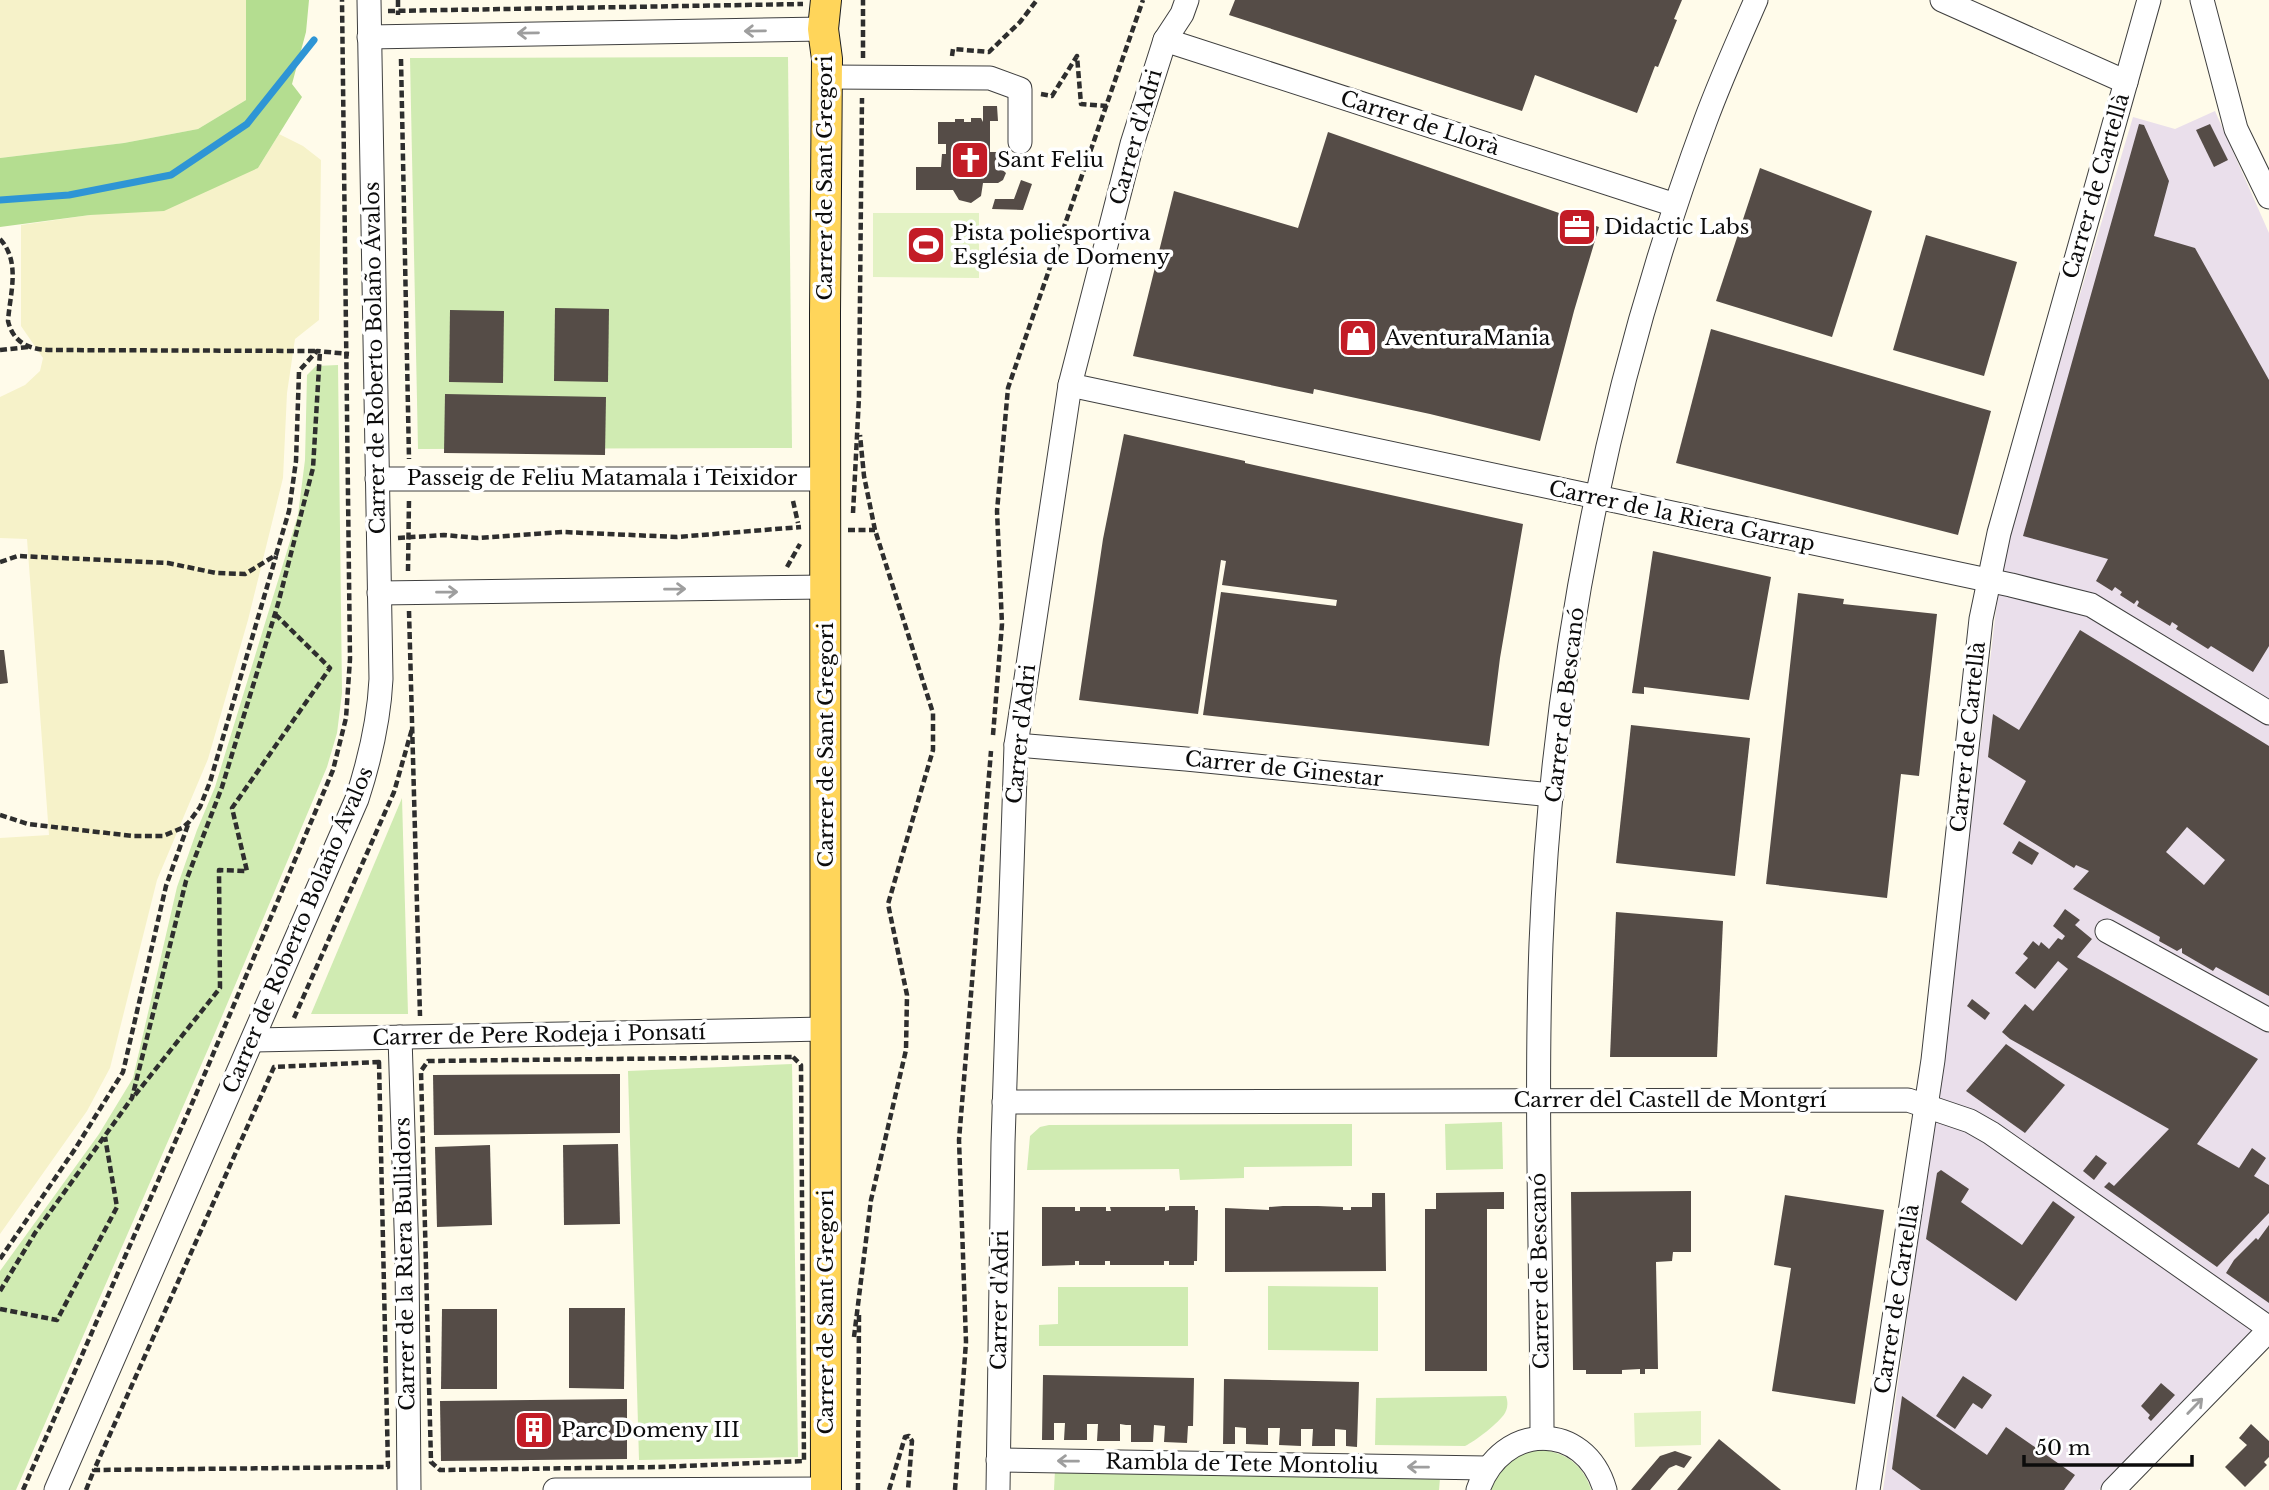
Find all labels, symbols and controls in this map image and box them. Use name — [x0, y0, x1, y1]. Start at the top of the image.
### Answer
one-way arrow — [744, 24, 767, 37]
one-way arrow — [516, 26, 539, 40]
street label: Carrer de Sant Gregori — [812, 55, 838, 301]
street label: Carrer d'Adri — [1104, 66, 1168, 208]
street label: Carrer de Llorà — [1337, 85, 1503, 161]
street label: Carrer de Cartellà — [2057, 90, 2135, 282]
church icon: Sant Feliu — [949, 139, 991, 181]
place label: Sant Feliu — [997, 147, 1104, 173]
street label: Carrer de Roberto Bolaño Ávalos — [359, 181, 391, 535]
office icon: Didactic Labs — [1556, 206, 1598, 248]
place label: Didactic Labs — [1604, 214, 1749, 240]
place label: Pista poliesportiva Església de Domeny — [953, 220, 1170, 270]
sports icon: Pista poliesportiva Església de Domeny — [905, 224, 947, 266]
shop icon: AventuraMania — [1337, 317, 1379, 359]
place label: AventuraMania — [1384, 325, 1551, 351]
street label: Passeig de Feliu Matamala i Teixidor — [407, 465, 797, 491]
street label: Carrer de la Riera Garrap — [1547, 475, 1817, 557]
one-way arrow — [663, 582, 686, 595]
one-way arrow — [436, 585, 459, 599]
street label: Carrer de Bescanó — [1540, 606, 1590, 804]
street label: Carrer de Sant Gregori — [813, 622, 839, 868]
street label: Carrer de Cartellà — [1945, 640, 1991, 834]
street label: Carrer d'Adri — [1001, 663, 1041, 805]
street label: Carrer de Ginestar — [1184, 746, 1384, 792]
street label: Carrer de Roberto Bolaño Ávalos — [217, 763, 379, 1097]
street label: Carrer de Pere Rodeja i Ponsatí — [372, 1019, 707, 1051]
street label: Carrer del Castell de Montgrí — [1514, 1087, 1827, 1113]
street label: Carrer de la Riera Bullidors — [389, 1117, 421, 1411]
street label: Carrer de Bescanó — [1525, 1172, 1555, 1370]
street label: Carrer de Sant Gregori — [813, 1189, 839, 1435]
street label: Carrer de Cartellà — [1869, 1202, 1925, 1396]
street label: Carrer d'Adri — [986, 1230, 1014, 1370]
one-way arrow — [2186, 1398, 2203, 1415]
building icon: Parc Domeny III — [513, 1409, 555, 1451]
place label: Parc Domeny III — [561, 1417, 740, 1443]
scale bar — [2024, 1424, 2192, 1468]
text: 50 m — [2035, 1435, 2091, 1461]
street label: Rambla de Tete Montoliu — [1105, 1449, 1379, 1479]
one-way arrow — [1057, 1455, 1080, 1468]
one-way arrow — [1407, 1460, 1430, 1474]

